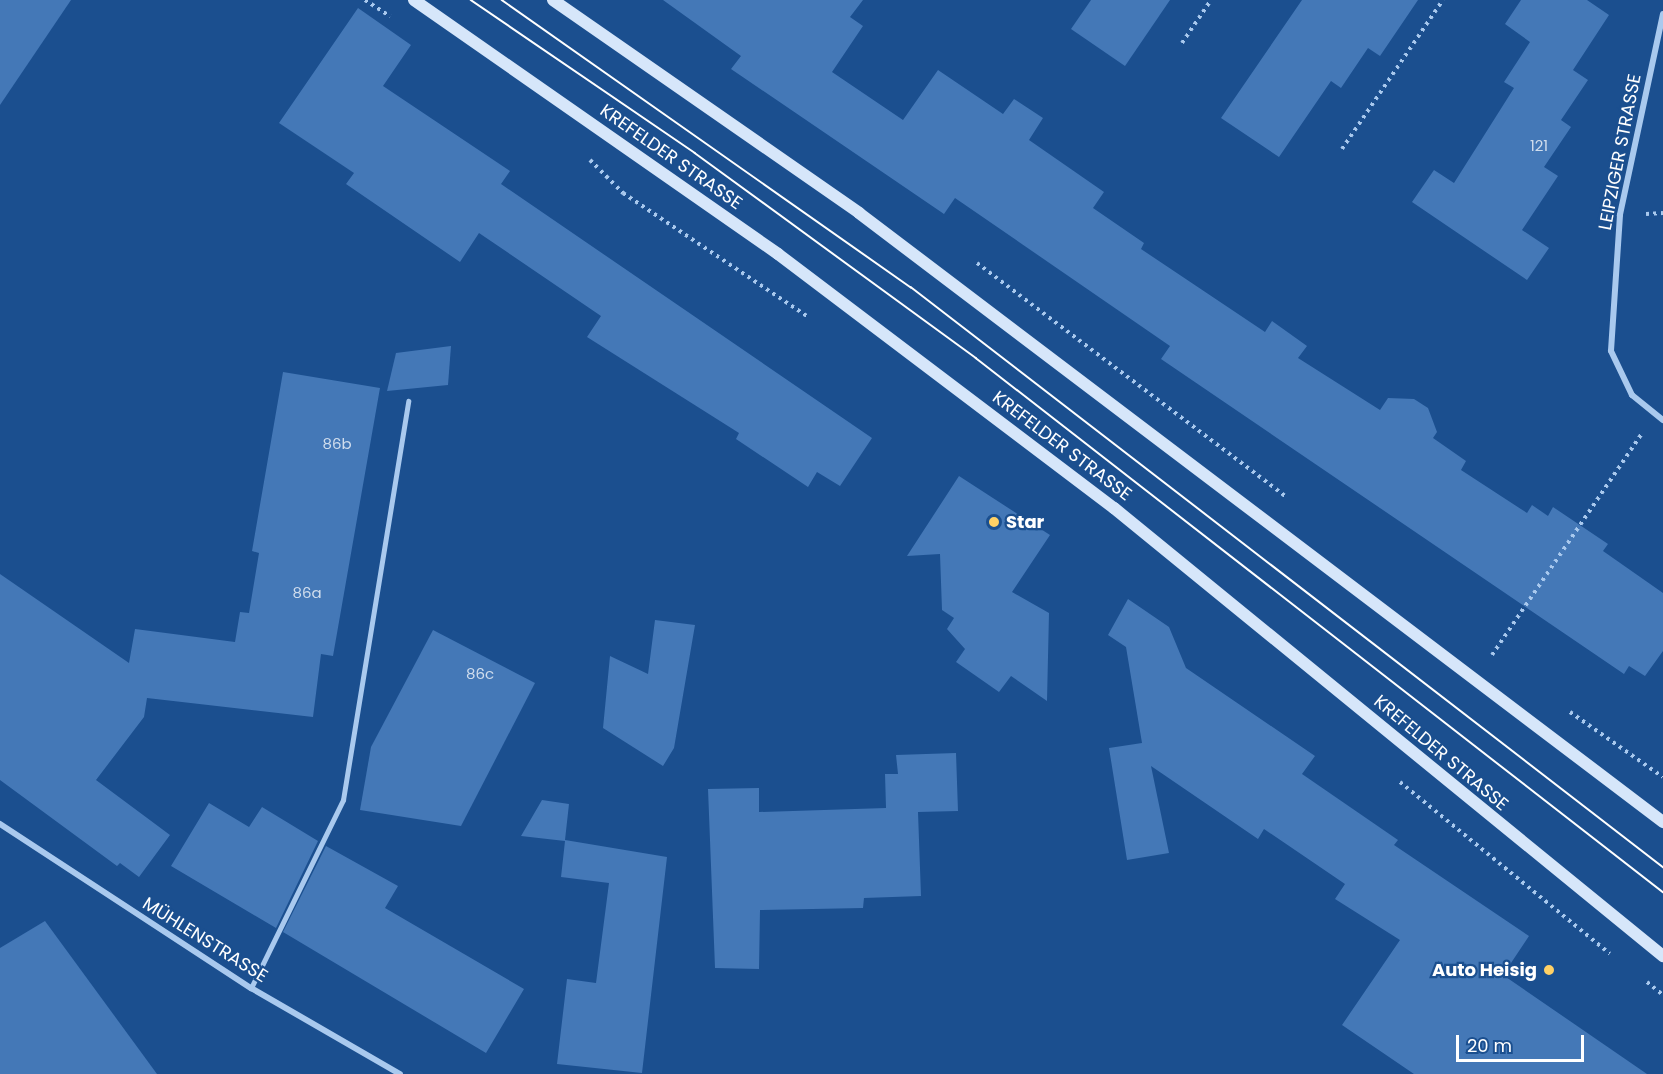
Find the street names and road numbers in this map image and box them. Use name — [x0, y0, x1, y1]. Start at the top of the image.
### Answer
street label: LEIPZIGER STRASSE — [1594, 72, 1646, 232]
street label: KREFELDER STRASSE — [596, 100, 746, 214]
street label: KREFELDER STRASSE — [988, 387, 1136, 505]
street label: KREFELDER STRASSE — [1370, 691, 1512, 815]
street label: MÜHLENSTRASSE — [138, 893, 272, 987]

